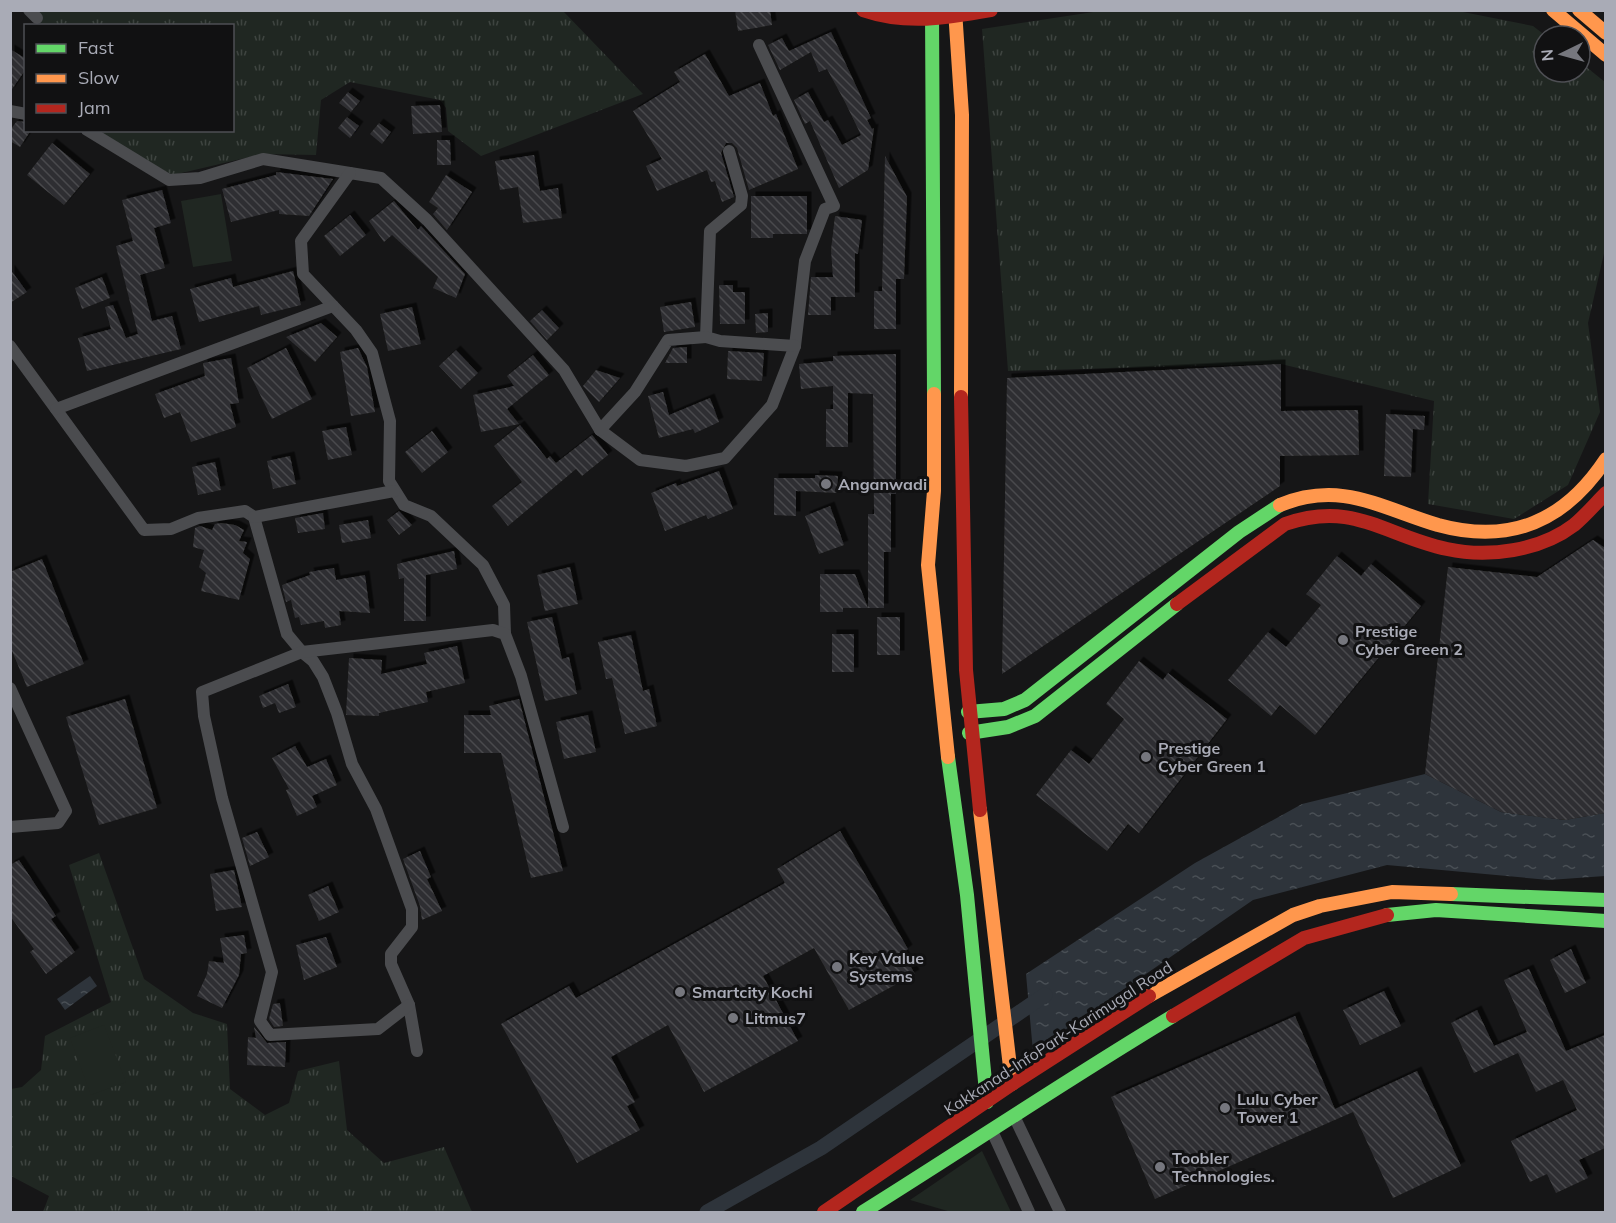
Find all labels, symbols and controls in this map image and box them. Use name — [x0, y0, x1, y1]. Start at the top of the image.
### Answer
legend — [24, 24, 234, 132]
north arrow — [1532, 24, 1592, 84]
text: Fast — [78, 36, 114, 59]
text: N — [1537, 48, 1558, 62]
text: Slow — [78, 66, 120, 89]
text: Jam — [78, 96, 111, 119]
place label: Anganwadi — [838, 474, 927, 494]
marker: Anganwadi — [819, 477, 833, 491]
place label: Prestige Cyber Green 2 — [1355, 621, 1463, 659]
marker: Prestige Cyber Green 2 — [1336, 633, 1350, 647]
place label: Prestige Cyber Green 1 — [1158, 738, 1266, 776]
marker: Prestige Cyber Green 1 — [1139, 750, 1153, 764]
place label: Key Value Systems — [849, 948, 924, 986]
street label: Kakkanad-InfoPark-Karimugal Road — [940, 957, 1176, 1119]
marker: Key Value Systems — [830, 960, 844, 974]
place label: Smartcity Kochi — [692, 982, 813, 1002]
marker: Smartcity Kochi — [673, 985, 687, 999]
place label: Litmus7 — [745, 1008, 806, 1028]
marker: Litmus7 — [726, 1011, 740, 1025]
place label: Lulu Cyber Tower 1 — [1237, 1089, 1318, 1127]
marker: Lulu Cyber Tower 1 — [1218, 1101, 1232, 1115]
place label: Toobler Technologies. — [1172, 1148, 1275, 1186]
marker: Toobler Technologies. — [1153, 1160, 1167, 1174]

